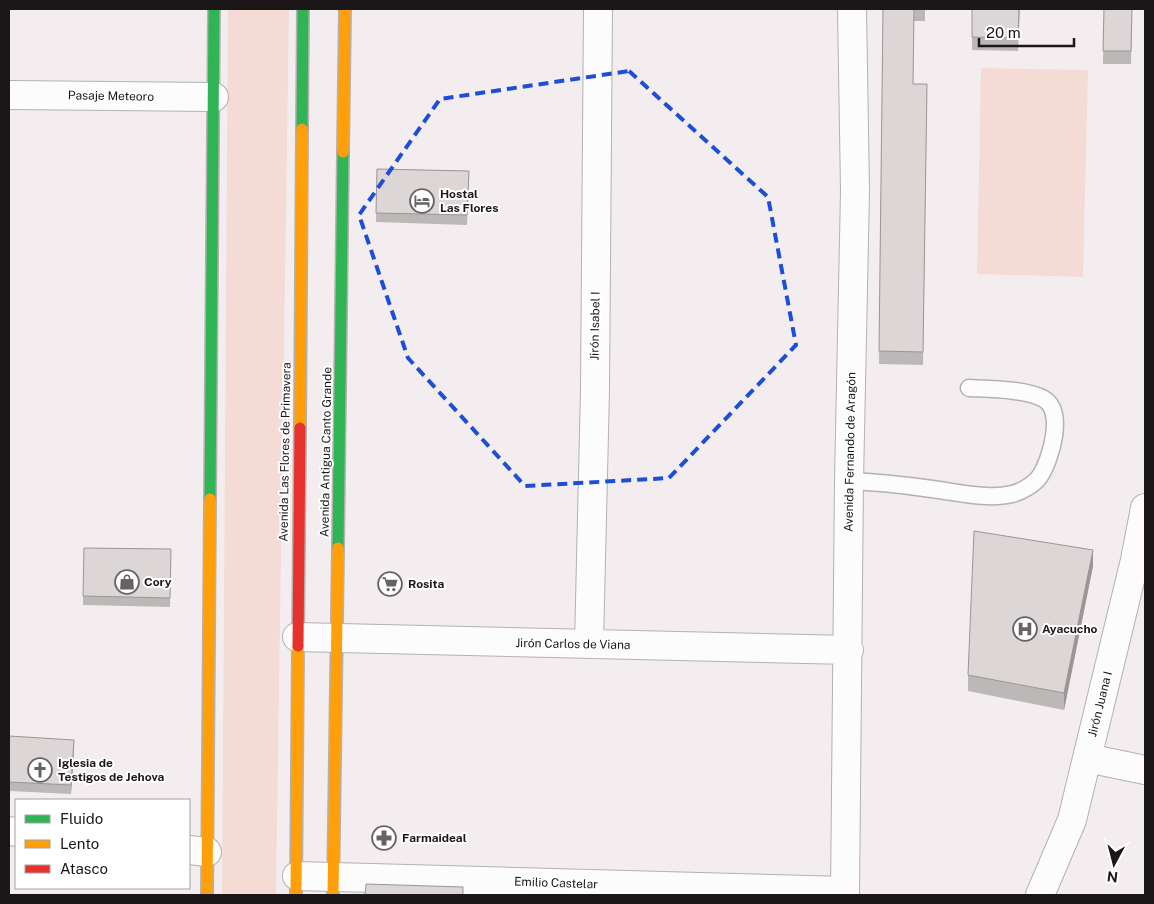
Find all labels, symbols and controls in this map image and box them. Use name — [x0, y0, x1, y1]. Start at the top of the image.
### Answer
scale bar — [979, 15, 1074, 47]
text: 20 m — [986, 24, 1021, 41]
street label: Pasaje Meteoro — [68, 88, 154, 104]
place label: Hostal Las Flores — [440, 187, 499, 215]
hotel icon: Hostal Las Flores — [409, 188, 435, 214]
street label: Jirón Isabel I — [587, 291, 603, 361]
street label: Avenida Las Flores de Primavera — [276, 362, 294, 542]
street label: Avenida Antigua Canto Grande — [318, 367, 334, 537]
street label: Avenida Fernando de Aragón — [842, 372, 858, 532]
shop icon: Cory — [114, 569, 140, 595]
supermarket icon: Rosita — [377, 571, 403, 597]
place label: Cory — [144, 575, 172, 589]
place label: Rosita — [408, 577, 445, 591]
hospital icon: Ayacucho — [1012, 616, 1038, 642]
place label: Ayacucho — [1042, 622, 1097, 636]
street label: Jirón Carlos de Viana — [515, 636, 631, 652]
street label: Jirón Juana I — [1085, 670, 1115, 738]
place label: Iglesia de Testigos de Jehova — [58, 756, 164, 784]
church icon: Iglesia de Testigos de Jehova — [27, 757, 53, 783]
legend — [15, 799, 190, 889]
text: Fluido — [60, 810, 103, 827]
pharmacy icon: Farmaideal — [371, 825, 397, 851]
place label: Farmaideal — [402, 831, 467, 845]
text: Lento — [60, 835, 99, 852]
north arrow — [1089, 839, 1139, 889]
text: Atasco — [60, 860, 108, 877]
text: N — [1106, 868, 1119, 886]
street label: Emilio Castelar — [514, 875, 598, 891]

